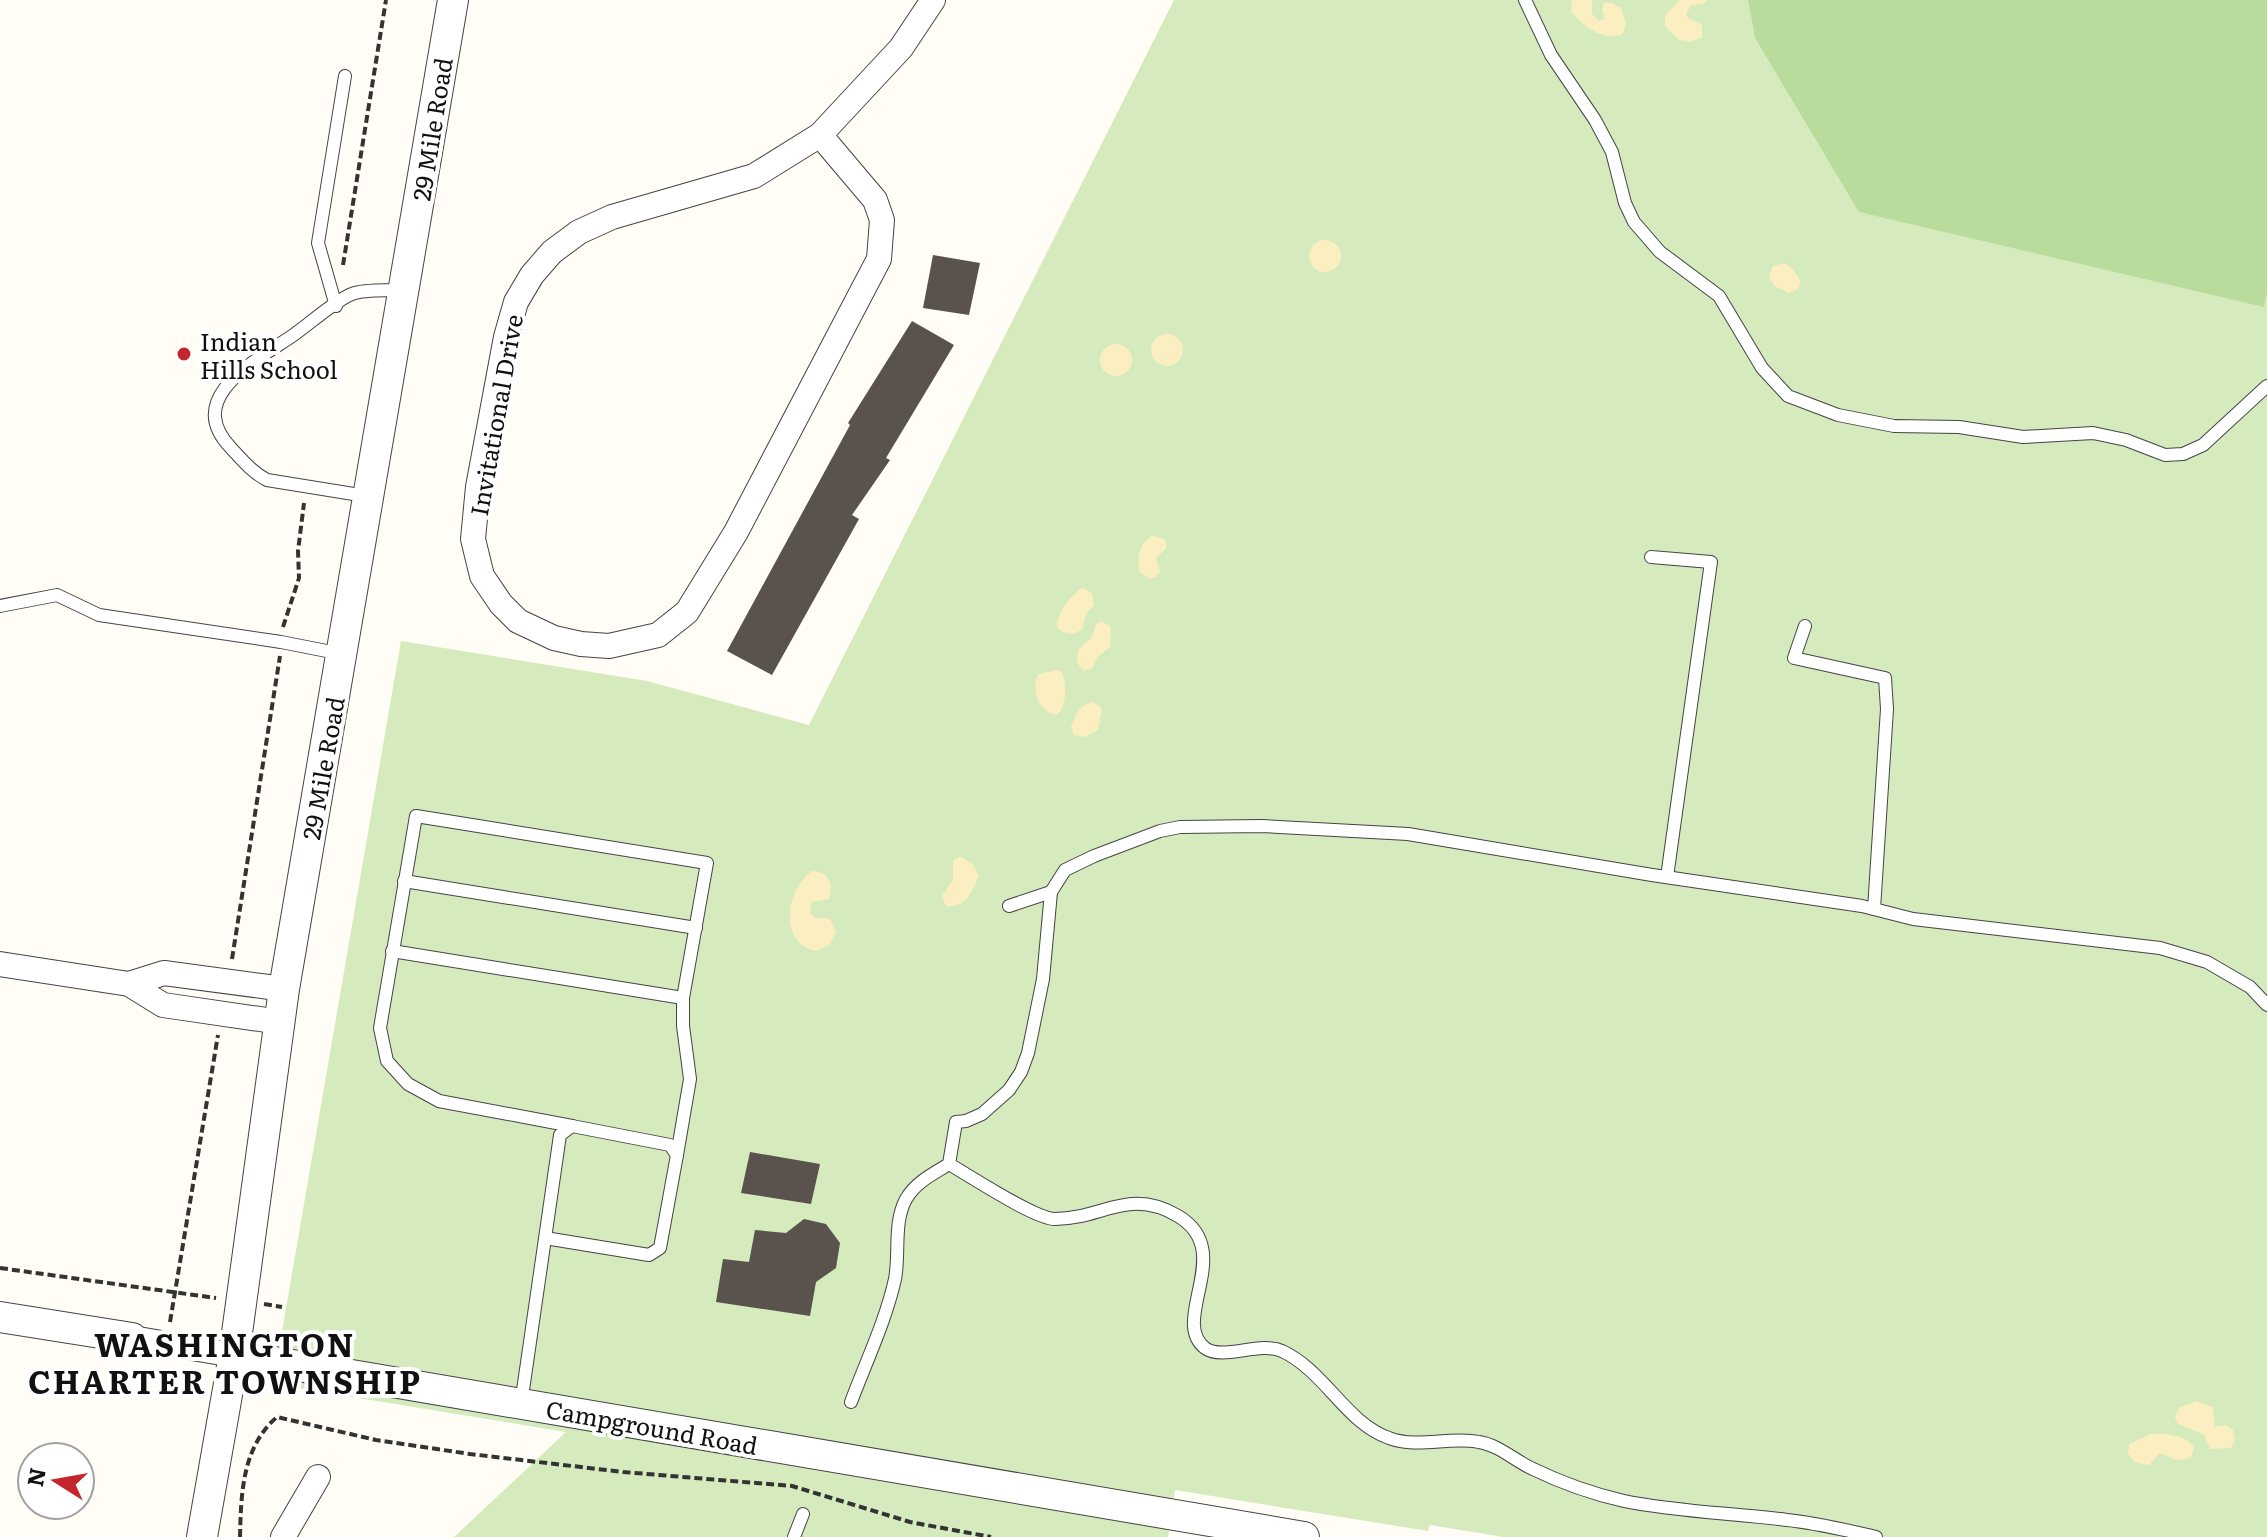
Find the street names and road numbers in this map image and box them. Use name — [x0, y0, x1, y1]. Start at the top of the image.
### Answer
street label: 29 Mile Road — [402, 55, 460, 203]
street label: Invitational Drive — [460, 311, 530, 519]
street label: 29 Mile Road — [292, 693, 352, 842]
street label: Campground Road — [543, 1390, 761, 1462]

